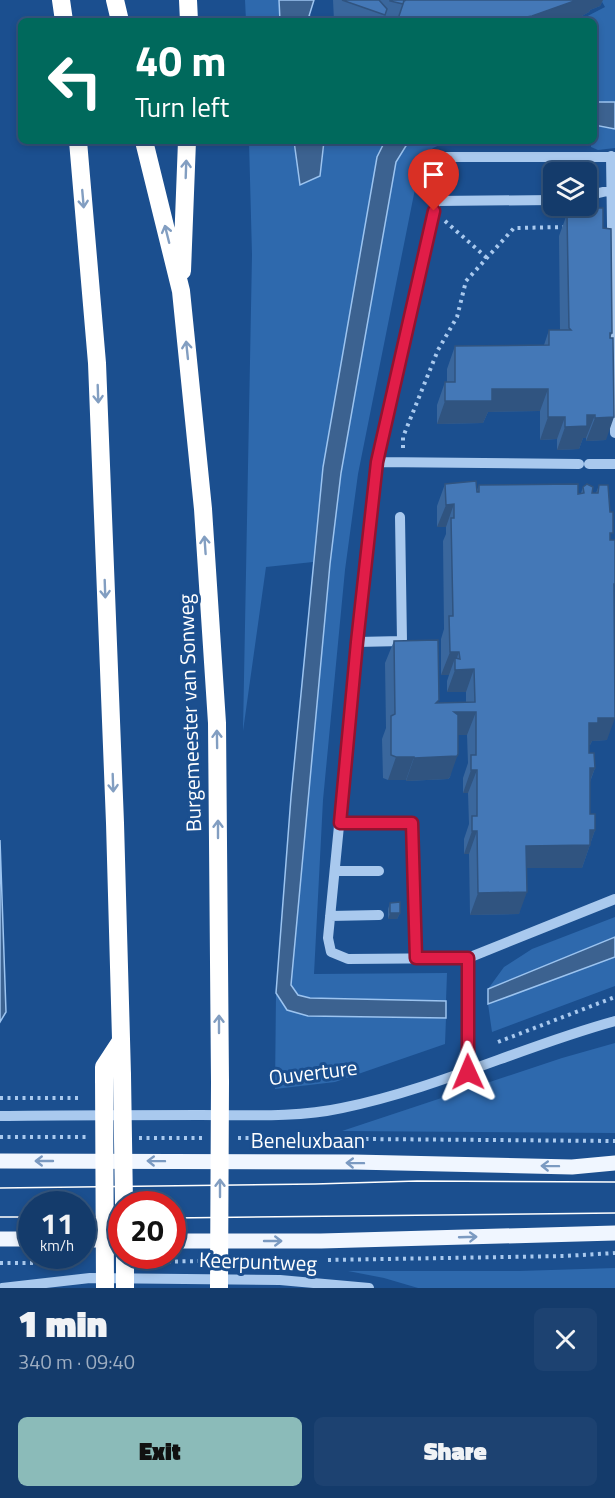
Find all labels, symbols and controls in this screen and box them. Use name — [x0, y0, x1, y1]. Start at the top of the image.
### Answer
text: 40 m — [135, 28, 227, 92]
icon: left — [36, 42, 114, 120]
text: Turn left — [135, 86, 229, 127]
pin — [408, 149, 459, 211]
icon: arrive — [417, 158, 450, 191]
one-way arrow — [181, 160, 192, 180]
map controls — [543, 162, 597, 216]
button: layers — [543, 162, 597, 216]
one-way arrow — [78, 189, 89, 209]
one-way arrow — [161, 225, 172, 244]
one-way arrow — [181, 341, 192, 361]
one-way arrow — [92, 383, 103, 403]
one-way arrow — [200, 535, 211, 555]
one-way arrow — [100, 578, 111, 598]
street label: Burgemeester van Sonweg — [169, 593, 209, 833]
one-way arrow — [211, 730, 223, 750]
one-way arrow — [108, 773, 119, 793]
one-way arrow — [212, 819, 224, 839]
one-way arrow — [213, 1014, 225, 1034]
position arrow — [436, 1040, 500, 1104]
street label: Ouverture — [267, 1051, 359, 1093]
street label: Beneluxbaan — [251, 1124, 365, 1156]
one-way arrow — [35, 1155, 55, 1167]
one-way arrow — [147, 1155, 167, 1167]
one-way arrow — [345, 1157, 365, 1168]
one-way arrow — [540, 1161, 560, 1172]
one-way arrow — [214, 1178, 226, 1198]
speed limit sign: 20 — [108, 1191, 186, 1269]
text: 11 — [40, 1200, 74, 1246]
one-way arrow — [458, 1231, 478, 1243]
text: km/h — [40, 1234, 74, 1257]
one-way arrow — [263, 1235, 283, 1247]
street label: Keerpuntweg — [198, 1243, 318, 1279]
text: 1 min — [18, 1296, 107, 1351]
button: close — [534, 1308, 597, 1371]
text: 340 m · 09:40 — [18, 1346, 135, 1377]
button: Exit — [18, 1417, 302, 1486]
button: Share — [314, 1417, 597, 1486]

